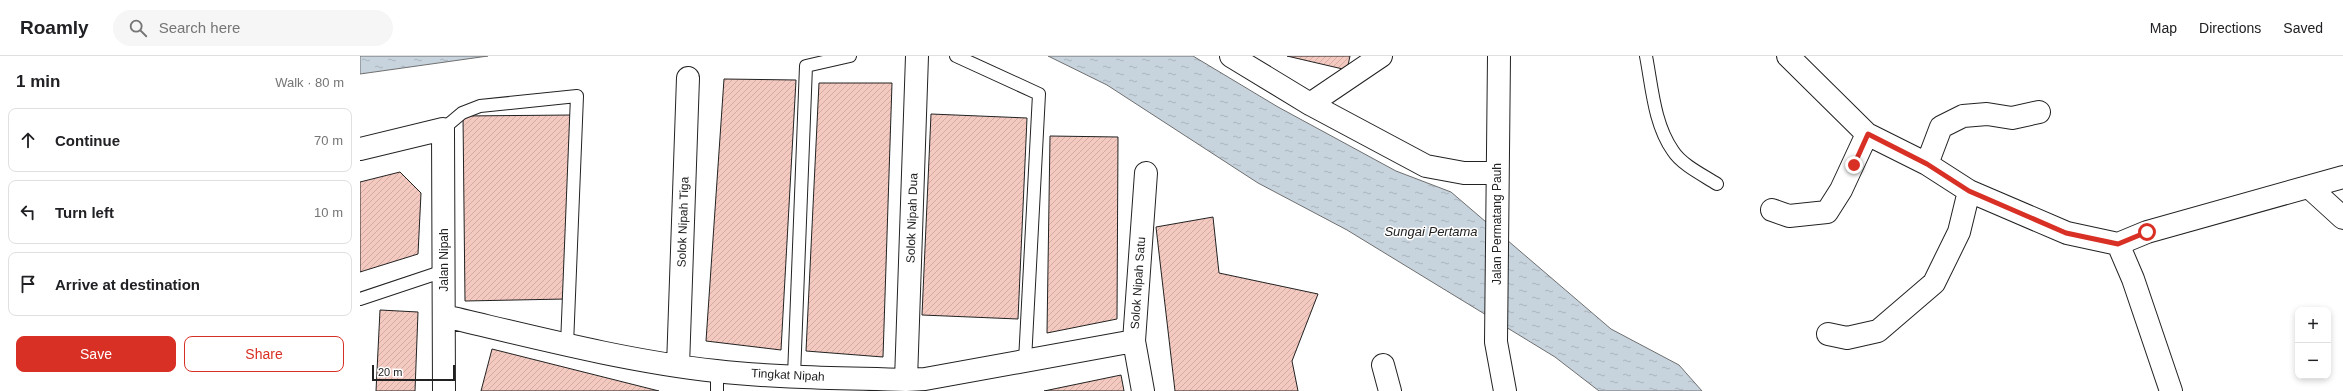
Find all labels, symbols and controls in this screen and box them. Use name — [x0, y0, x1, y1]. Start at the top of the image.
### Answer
search box — [113, 10, 393, 46]
text: Roamly — [20, 17, 89, 38]
icon: search — [127, 17, 149, 39]
text: Search here — [159, 19, 240, 36]
text: Map — [2150, 20, 2177, 36]
text: Directions — [2199, 20, 2261, 36]
text: Saved — [2283, 20, 2323, 36]
text: 1 min — [16, 72, 60, 91]
text: Walk · 80 m — [275, 75, 344, 90]
icon: ahead — [17, 129, 39, 151]
text: Continue — [55, 132, 120, 149]
text: 70 m — [314, 133, 343, 148]
route end — [1845, 156, 1863, 174]
street label: Jalan Permatang Pauh — [1490, 163, 1504, 285]
street label: Solok Nipah Dua — [903, 172, 921, 263]
street label: Solok Nipah Tiga — [674, 176, 692, 268]
icon: left — [17, 201, 39, 223]
text: Turn left — [55, 204, 114, 221]
text: 10 m — [314, 205, 343, 220]
route start — [2138, 223, 2156, 241]
water label: Sungai Pertama — [1384, 224, 1478, 239]
street label: Jalan Nipah — [437, 228, 451, 292]
street label: Solok Nipah Satu — [1128, 236, 1148, 330]
icon: arrive — [17, 273, 39, 295]
text: Arrive at destination — [55, 276, 200, 293]
map controls — [2295, 307, 2331, 379]
button: + — [2295, 307, 2331, 343]
button: Save — [16, 336, 176, 372]
button: Share — [184, 336, 344, 372]
button: − — [2295, 343, 2331, 379]
scale bar — [372, 363, 455, 382]
text: 20 m — [378, 366, 402, 378]
street label: Tingkat Nipah — [751, 366, 825, 384]

